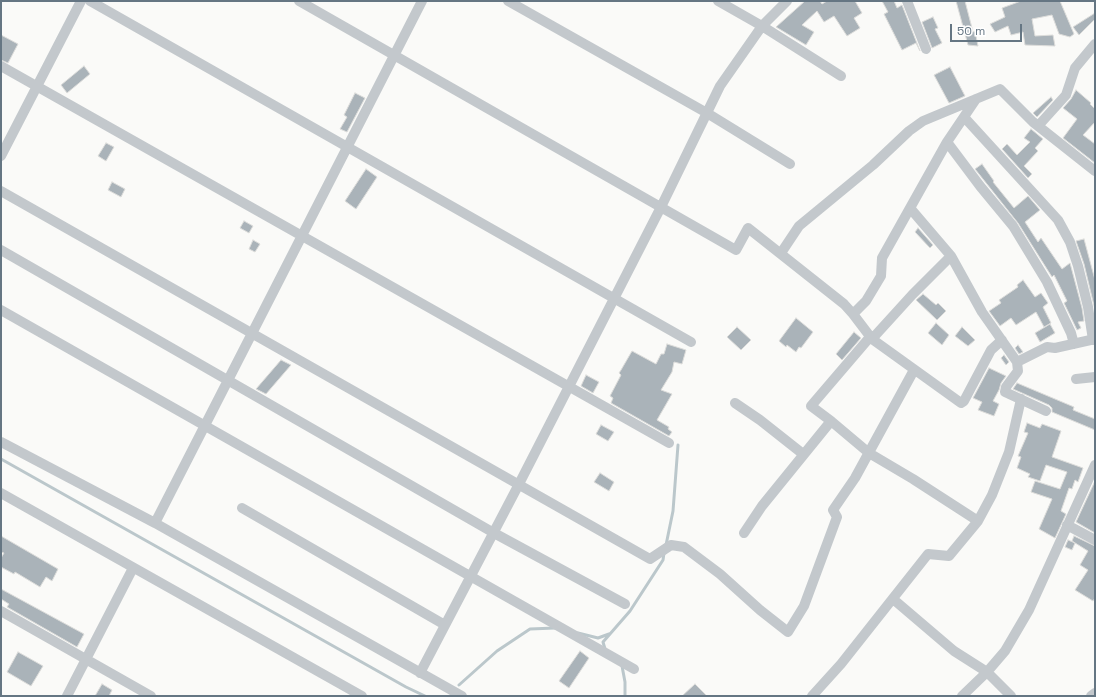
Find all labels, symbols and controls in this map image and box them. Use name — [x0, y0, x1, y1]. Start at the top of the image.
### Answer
scale bar — [952, 16, 1024, 42]
text: 50 m — [957, 23, 985, 39]

